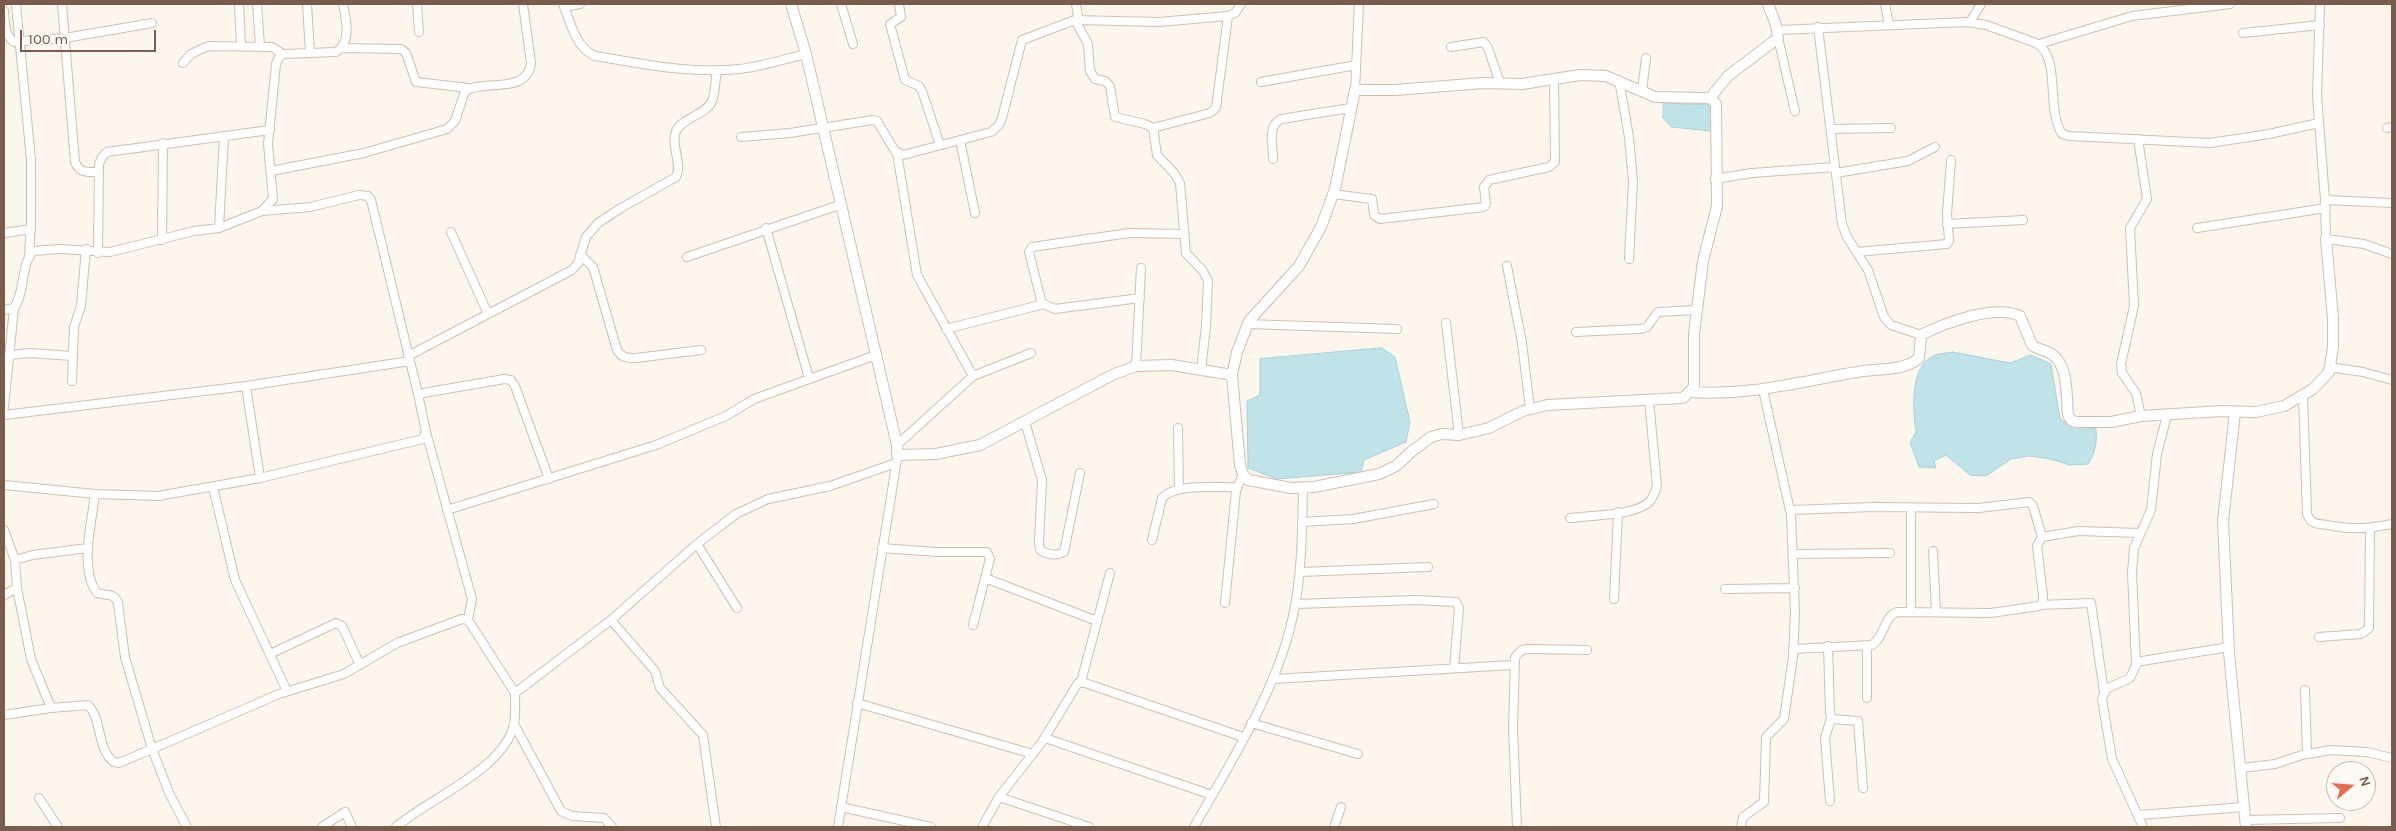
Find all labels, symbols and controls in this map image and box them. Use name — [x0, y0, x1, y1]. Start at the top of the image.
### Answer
scale bar — [22, 20, 159, 52]
text: 100 m — [28, 30, 68, 48]
north arrow — [2326, 761, 2376, 811]
text: N — [2355, 774, 2374, 789]

